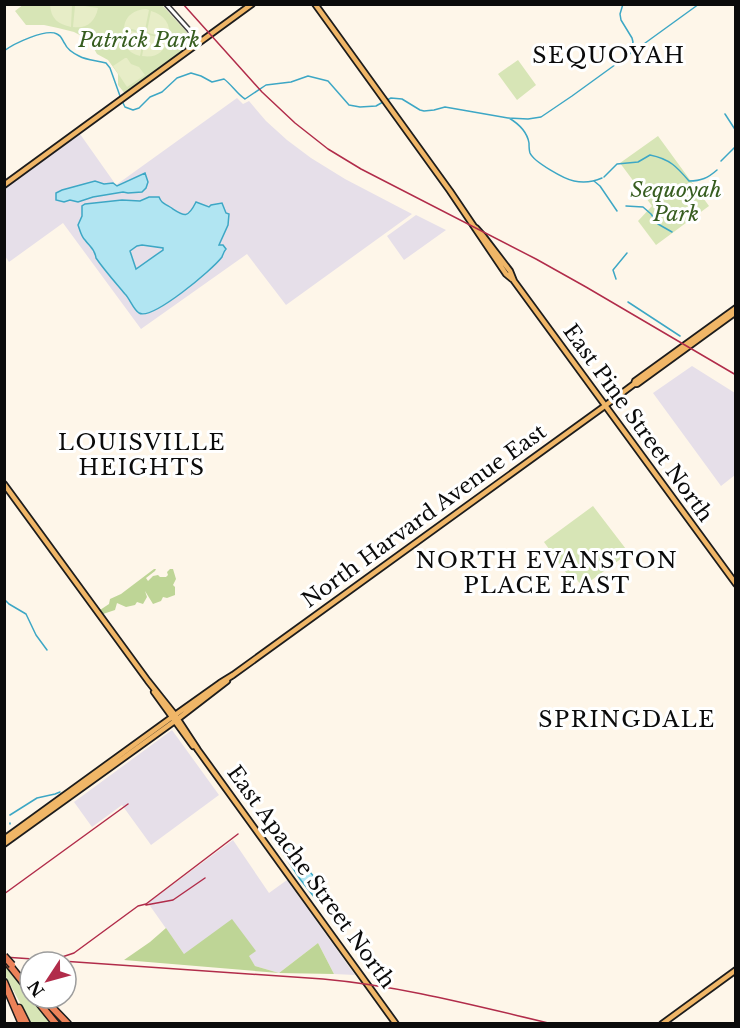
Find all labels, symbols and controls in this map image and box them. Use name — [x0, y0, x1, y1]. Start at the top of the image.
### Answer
park label: Patrick Park — [77, 27, 200, 53]
district label: SEQUOYAH — [532, 42, 686, 69]
park label: Sequoyah Park — [630, 177, 722, 227]
street label: East Pine Street North — [557, 319, 719, 527]
street label: North Harvard Avenue East — [297, 419, 551, 613]
district label: LOUISVILLE HEIGHTS — [58, 429, 226, 481]
district label: NORTH EVANSTON PLACE EAST — [416, 547, 678, 599]
district label: SPRINGDALE — [538, 706, 716, 733]
street label: East Apache Street North — [221, 761, 401, 993]
north arrow — [18, 950, 78, 1010]
text: N — [23, 977, 48, 1001]

